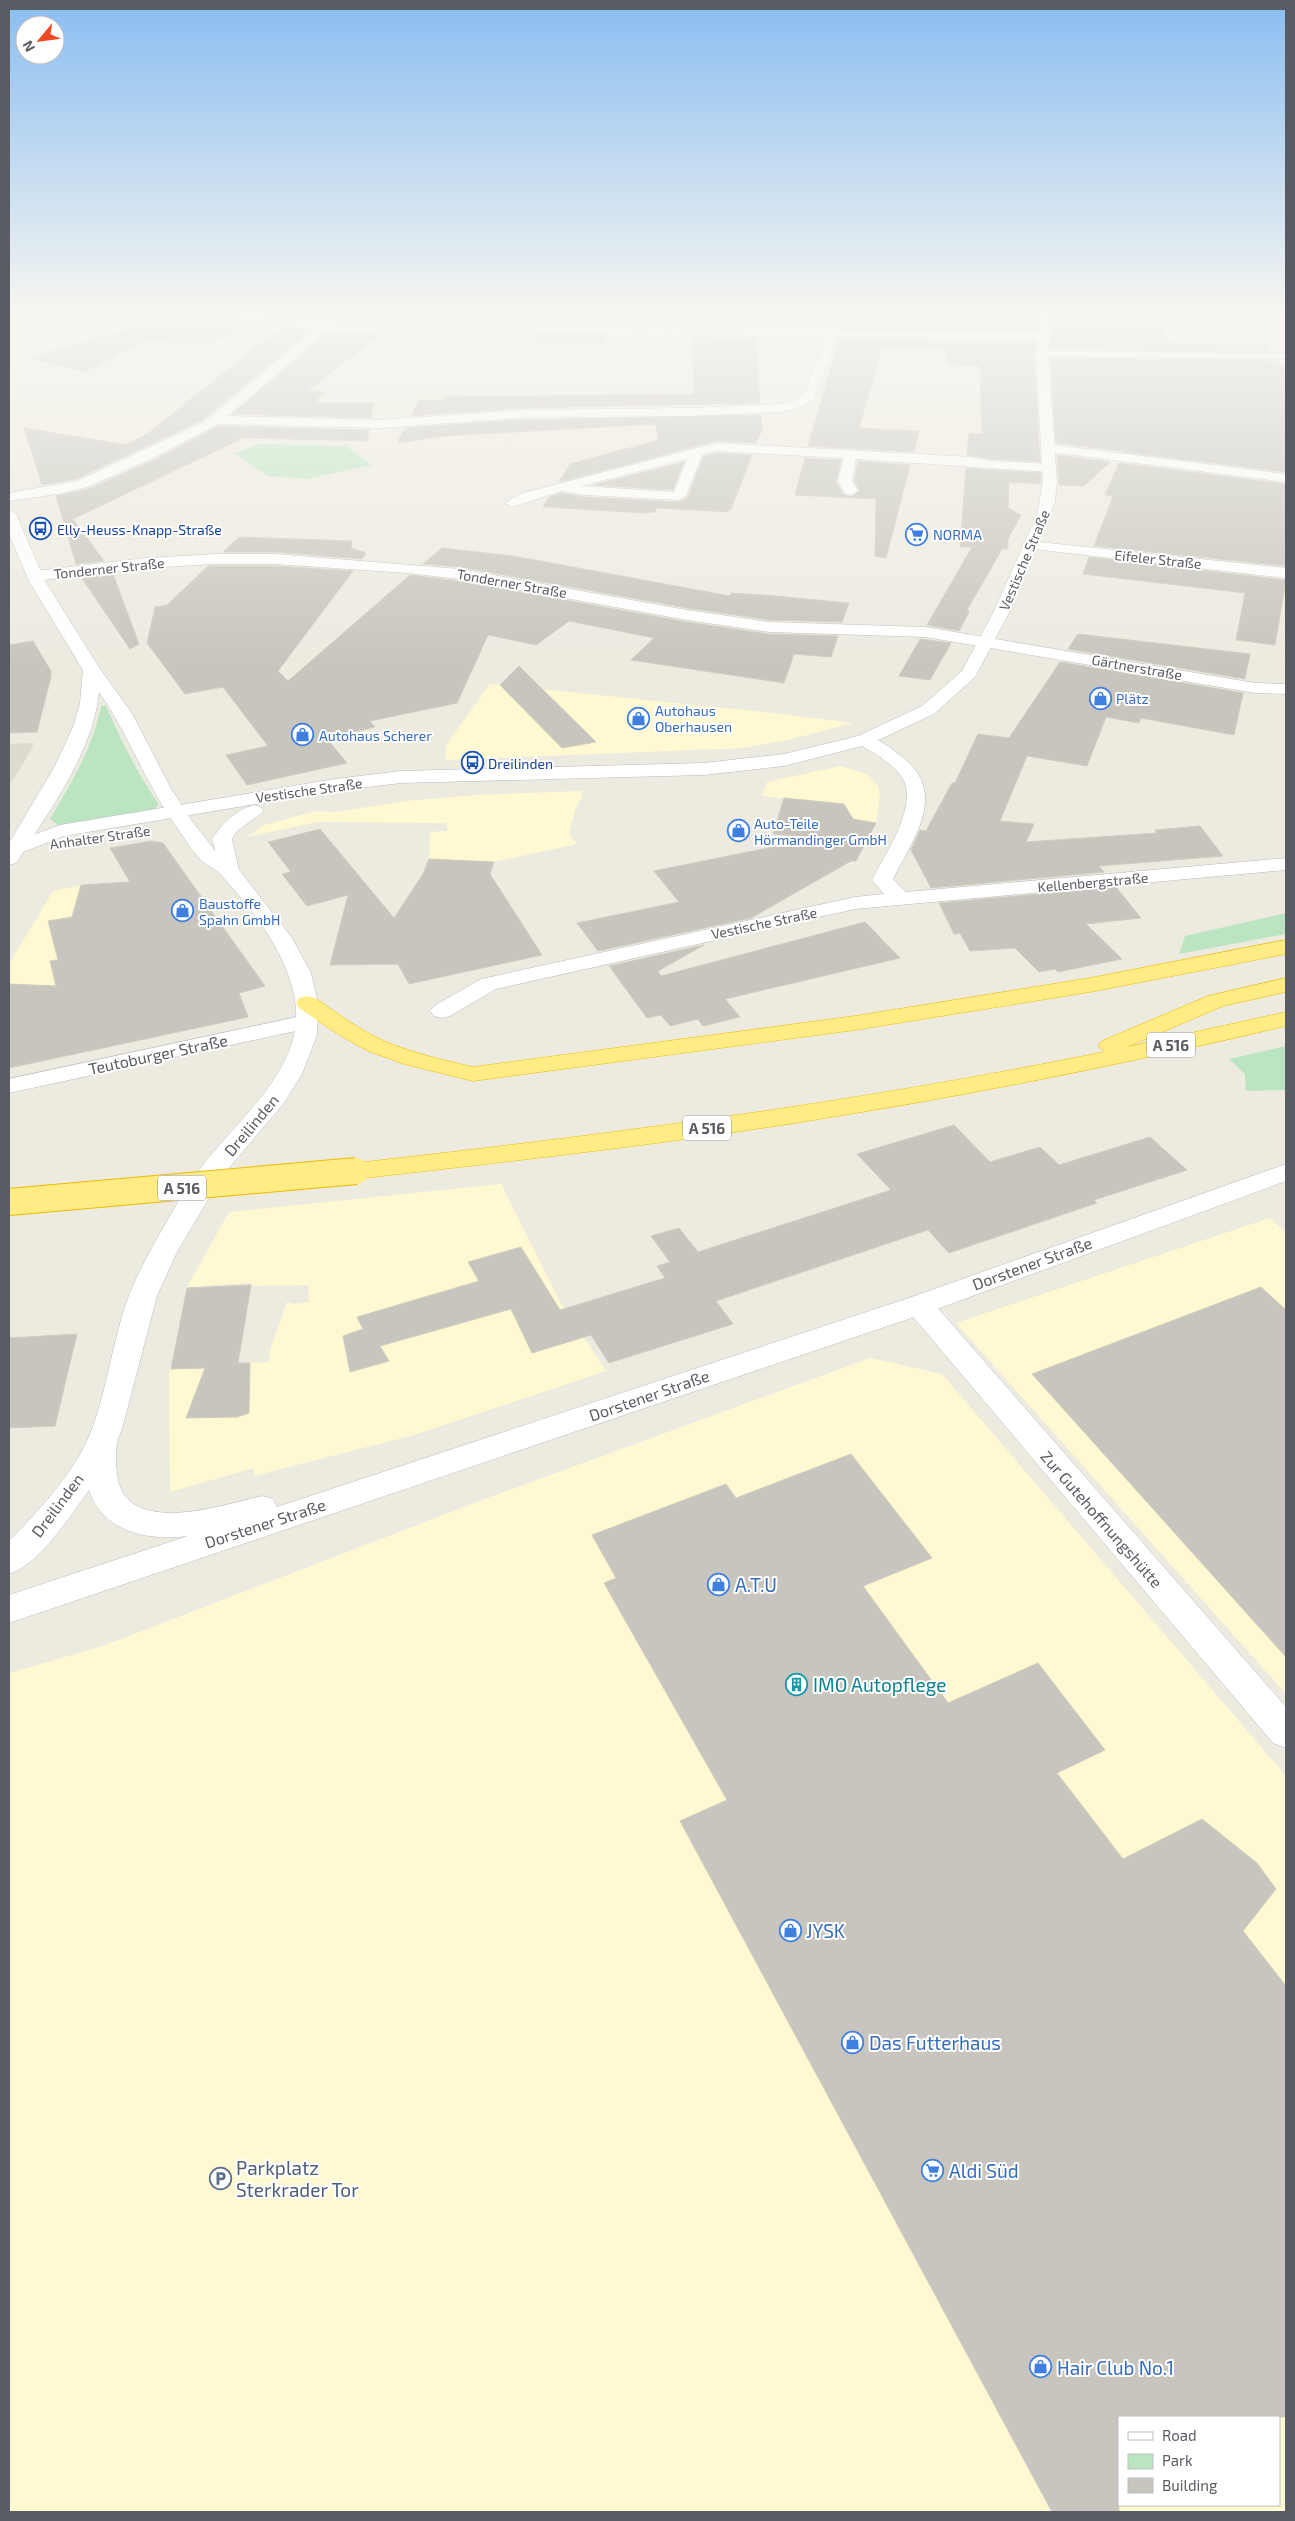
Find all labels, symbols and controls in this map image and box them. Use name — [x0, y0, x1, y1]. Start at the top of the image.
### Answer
north arrow — [15, 15, 65, 65]
text: N — [18, 38, 38, 55]
street label: Vestische Straße — [995, 507, 1053, 613]
bus stop icon: Elly-Heuss-Knapp-Straße — [29, 517, 53, 541]
place label: Elly-Heuss-Knapp-Straße — [57, 521, 222, 538]
supermarket icon: NORMA — [905, 522, 929, 546]
place label: NORMA — [933, 526, 982, 543]
street label: Eifeler Straße — [1114, 546, 1202, 572]
street label: Tonderner Straße — [53, 554, 165, 582]
street label: Tonderner Straße — [456, 565, 568, 601]
street label: Gärtnerstraße — [1091, 651, 1183, 683]
shop icon: Plätz — [1088, 686, 1112, 710]
place label: Plätz — [1116, 690, 1149, 707]
place label: Autohaus Oberhausen — [655, 702, 732, 735]
shop icon: Autohaus Oberhausen — [627, 706, 651, 730]
shop icon: Autohaus Scherer — [291, 723, 315, 747]
place label: Autohaus Scherer — [319, 727, 432, 744]
bus stop icon: Dreilinden — [460, 751, 484, 775]
place label: Dreilinden — [488, 755, 553, 772]
street label: Vestische Straße — [255, 774, 363, 806]
place label: Auto-Teile Hörmandinger GmbH — [754, 815, 887, 848]
shop icon: Auto-Teile Hörmandinger GmbH — [726, 819, 750, 843]
street label: Anhalter Straße — [49, 822, 151, 852]
street label: Kellenbergstraße — [1037, 869, 1149, 895]
place label: Baustoffe Spahn GmbH — [199, 895, 280, 928]
shop icon: Baustoffe Spahn GmbH — [171, 899, 195, 923]
street label: Vestische Straße — [710, 904, 818, 942]
street label: Teutoburger Straße — [87, 1030, 229, 1078]
road number: A 516 — [1147, 1032, 1195, 1058]
street label: Dreilinden — [220, 1090, 282, 1160]
road number: A 516 — [683, 1116, 731, 1140]
road number: A 516 — [158, 1176, 206, 1200]
street label: Dorstener Straße — [970, 1233, 1094, 1293]
street label: Dorstener Straße — [586, 1365, 712, 1425]
street label: Zur Gutehoffnungshütte — [1037, 1447, 1167, 1591]
street label: Dreilinden — [27, 1470, 87, 1540]
street label: Dorstener Straße — [202, 1494, 328, 1552]
shop icon: A.T.U — [707, 1572, 731, 1596]
place label: A.T.U — [735, 1573, 777, 1596]
building icon: IMO Autopflege — [785, 1672, 809, 1696]
place label: IMO Autopflege — [813, 1673, 946, 1696]
shop icon: JYSK — [778, 1918, 802, 1942]
place label: JYSK — [806, 1919, 845, 1942]
shop icon: Das Futterhaus — [841, 2030, 865, 2054]
place label: Das Futterhaus — [869, 2031, 1001, 2054]
place label: Parkplatz Sterkrader Tor — [236, 2156, 359, 2201]
supermarket icon: Aldi Süd — [921, 2158, 945, 2182]
place label: Aldi Süd — [949, 2159, 1019, 2182]
parking icon: Parkplatz Sterkrader Tor — [208, 2166, 232, 2190]
shop icon: Hair Club No.1 — [1029, 2355, 1053, 2379]
place label: Hair Club No.1 — [1057, 2356, 1174, 2379]
legend — [1118, 2416, 1280, 2506]
text: Road — [1162, 2426, 1197, 2444]
text: Park — [1162, 2451, 1193, 2469]
text: Building — [1162, 2476, 1218, 2494]

